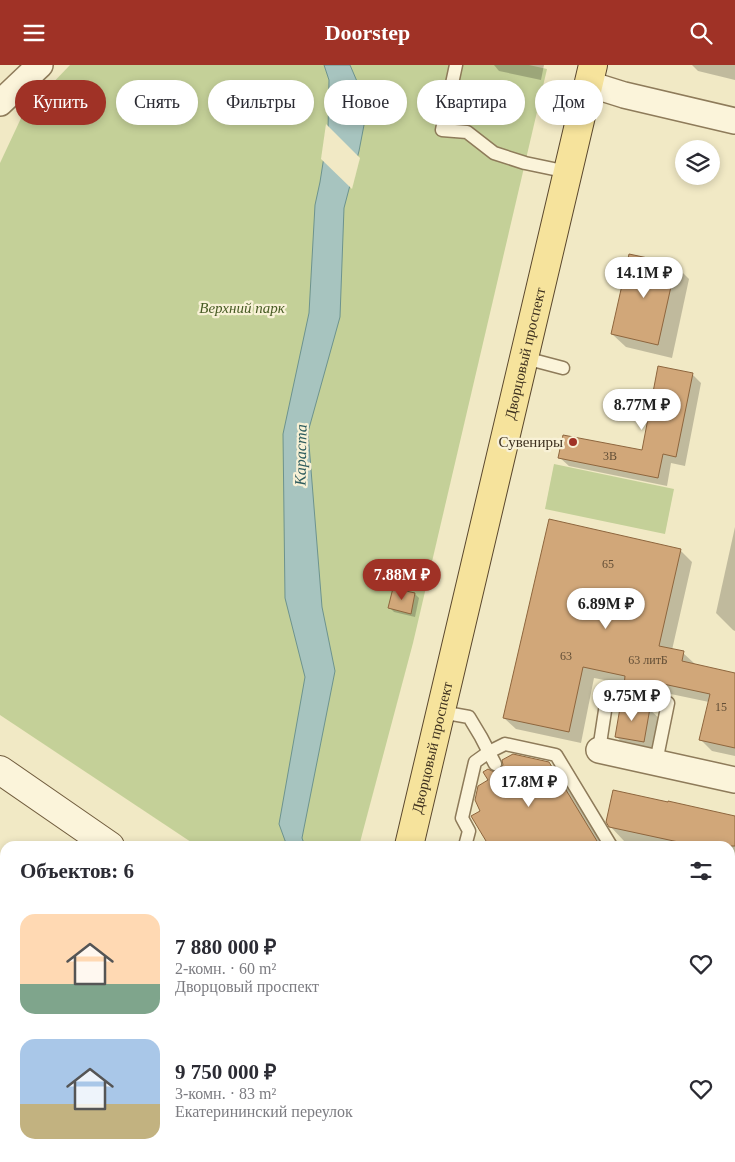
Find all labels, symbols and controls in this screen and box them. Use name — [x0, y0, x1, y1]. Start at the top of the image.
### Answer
icon: menu — [20, 19, 48, 47]
icon: search — [687, 19, 715, 47]
text: Doorstep — [325, 20, 410, 45]
chip: Купить — [15, 80, 106, 125]
chip: Снять — [116, 80, 198, 125]
chip: Фильтры — [208, 80, 314, 125]
chip: Новое — [324, 80, 407, 125]
chip: Квартира — [417, 80, 525, 125]
chip: Дом — [535, 80, 603, 125]
map controls — [675, 140, 720, 185]
button: layers — [675, 140, 720, 185]
pin: 14.1M ₽ — [598, 257, 690, 299]
text: 14.1M ₽ — [616, 264, 672, 281]
street label: Дворцовый проспект — [502, 285, 548, 421]
park label: Верхний парк — [199, 300, 286, 316]
pin: 8.77M ₽ — [596, 389, 688, 431]
text: 8.77M ₽ — [614, 396, 670, 413]
water label: Караста — [291, 424, 311, 487]
place label: Сувениры — [499, 434, 563, 450]
marker: Сувениры — [567, 436, 579, 448]
house number: 3В — [603, 449, 617, 463]
house number: 65 — [602, 557, 614, 571]
pin: 7.88M ₽ — [356, 559, 448, 601]
text: 7.88M ₽ — [374, 566, 430, 583]
pin: 6.89M ₽ — [560, 587, 652, 630]
text: 6.89M ₽ — [578, 595, 634, 612]
house number: 63 — [560, 649, 572, 663]
house number: 63 литБ — [628, 653, 668, 667]
pin: 9.75M ₽ — [586, 679, 678, 722]
street label: Дворцовый проспект — [409, 680, 456, 815]
text: 9.75M ₽ — [604, 687, 660, 704]
house number: 15 — [715, 700, 727, 714]
pin: 17.8M ₽ — [483, 765, 575, 808]
text: 17.8M ₽ — [501, 773, 557, 790]
icon: filters — [687, 857, 715, 885]
text: Объектов: 6 — [20, 859, 134, 883]
icon: home — [60, 934, 120, 994]
text: 7 880 000 ₽ — [175, 935, 276, 959]
icon: heart — [687, 950, 715, 978]
text: 2-комн. · 60 m² — [175, 960, 276, 977]
text: Дворцовый проспект — [175, 978, 319, 995]
icon: home — [60, 1059, 120, 1119]
text: 9 750 000 ₽ — [175, 1060, 276, 1084]
icon: heart — [687, 1075, 715, 1103]
text: 3-комн. · 83 m² — [175, 1085, 276, 1102]
text: Екатерининский переулок — [175, 1103, 353, 1120]

